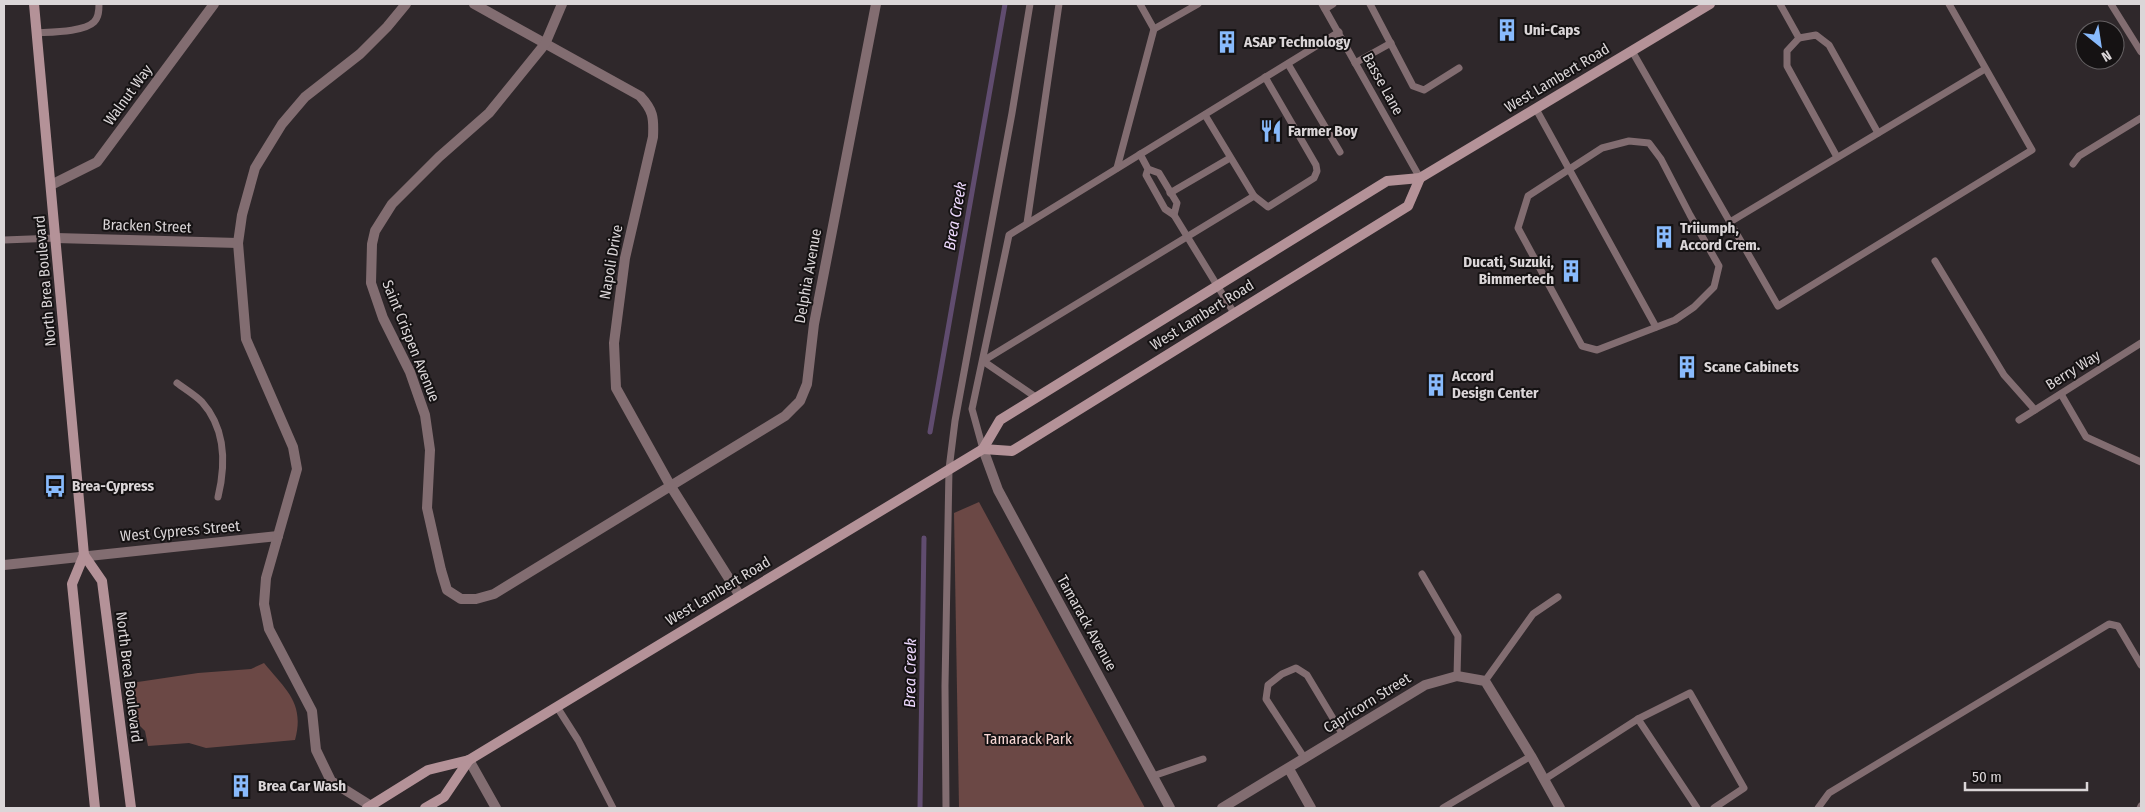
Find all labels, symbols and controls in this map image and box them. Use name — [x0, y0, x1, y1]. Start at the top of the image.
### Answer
building icon: Uni-Caps — [1494, 17, 1520, 43]
north arrow — [2075, 20, 2125, 70]
place label: Uni-Caps — [1524, 21, 1580, 39]
building icon: ASAP Technology — [1214, 29, 1240, 55]
place label: ASAP Technology — [1243, 33, 1351, 51]
street label: West Lambert Road — [1501, 40, 1613, 116]
text: N — [2098, 46, 2114, 65]
street label: Basse Lane — [1359, 50, 1407, 118]
street label: Walnut Way — [100, 61, 156, 129]
restaurant icon: Farmer Boy — [1258, 118, 1284, 144]
place label: Farmer Boy — [1288, 122, 1359, 140]
water label: Brea Creek — [940, 180, 970, 252]
street label: North Brea Boulevard — [30, 215, 60, 347]
street label: Bracken Street — [102, 215, 192, 237]
place label: Triiumph, Accord Crem. — [1679, 219, 1761, 254]
street label: Napoli Drive — [596, 223, 626, 301]
building icon: Triiumph, Accord Crem. — [1651, 224, 1677, 250]
street label: Delphia Avenue — [791, 227, 825, 325]
place label: Ducati, Suzuki, Bimmertech — [1463, 253, 1554, 288]
building icon: Ducati, Suzuki, Bimmertech — [1558, 258, 1584, 284]
street label: West Lambert Road — [1147, 276, 1257, 354]
street label: Saint Crispen Avenue — [378, 278, 444, 404]
street label: Berry Way — [2042, 346, 2104, 394]
building icon: Scane Cabinets — [1674, 354, 1700, 380]
place label: Scane Cabinets — [1704, 358, 1799, 376]
place label: Accord Design Center — [1451, 367, 1539, 402]
building icon: Accord Design Center — [1423, 372, 1449, 398]
bus stop icon: Brea-Cypress — [42, 473, 68, 499]
place label: Brea-Cypress — [72, 477, 154, 495]
street label: West Cypress Street — [119, 517, 241, 545]
street label: West Lambert Road — [662, 553, 774, 629]
street label: Tamarack Avenue — [1053, 572, 1121, 674]
street label: North Brea Boulevard — [112, 611, 146, 743]
water label: Brea Creek — [900, 638, 920, 708]
street label: Capricorn Street — [1320, 669, 1414, 737]
park label: Tamarack Park — [984, 730, 1072, 748]
scale bar — [1965, 760, 2088, 792]
text: 50 m — [1972, 768, 2002, 786]
building icon: Brea Car Wash — [228, 773, 254, 799]
place label: Brea Car Wash — [258, 777, 346, 795]

